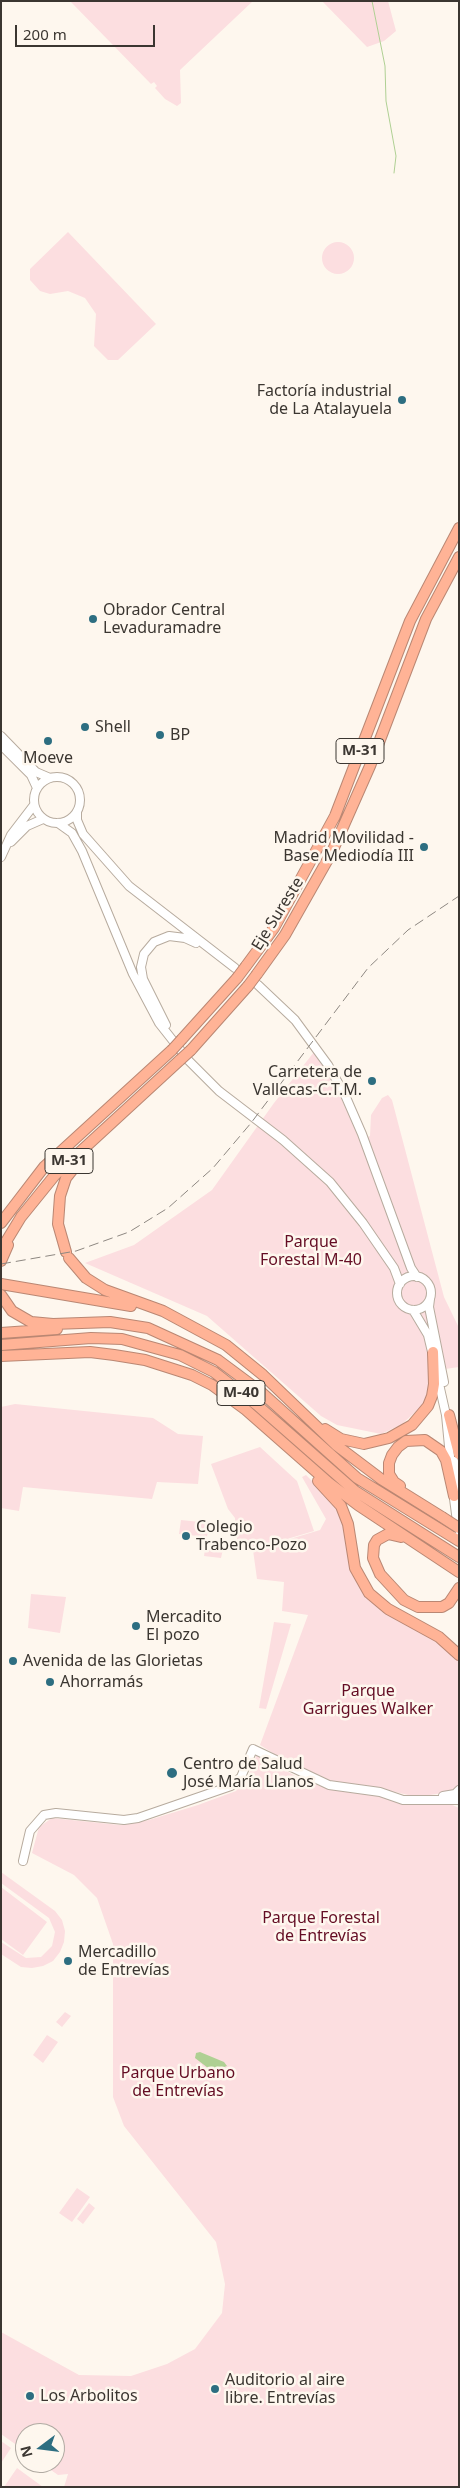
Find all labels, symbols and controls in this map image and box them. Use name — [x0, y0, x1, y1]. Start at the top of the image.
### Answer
scale bar — [18, 15, 158, 47]
text: 200 m — [23, 24, 67, 44]
place label: Factoría industrial de La Atalayuela — [257, 381, 392, 419]
marker: Factoría industrial de La Atalayuela — [396, 394, 408, 406]
place label: Obrador Central Levaduramadre — [103, 600, 225, 638]
marker: Obrador Central Levaduramadre — [87, 613, 99, 625]
place label: Shell — [95, 717, 131, 737]
marker: Shell — [79, 721, 91, 733]
place label: BP — [170, 725, 190, 745]
marker: BP — [154, 729, 166, 741]
marker: Moeve — [42, 735, 54, 747]
road number: M-31 — [336, 738, 384, 764]
place label: Moeve — [23, 748, 73, 768]
place label: Madrid Movilidad - Base Mediodía III — [274, 828, 414, 866]
marker: Madrid Movilidad - Base Mediodía III — [418, 841, 430, 853]
street label: Eje Sureste — [248, 874, 308, 954]
place label: Carretera de Vallecas-C.T.M. — [253, 1062, 362, 1100]
marker: Carretera de Vallecas-C.T.M. — [366, 1075, 378, 1087]
road number: M-31 — [45, 1148, 93, 1174]
park label: Parque Forestal M-40 — [260, 1232, 362, 1270]
road number: M-40 — [217, 1380, 265, 1406]
place label: Colegio Trabenco-Pozo — [196, 1517, 307, 1555]
marker: Colegio Trabenco-Pozo — [180, 1530, 192, 1542]
place label: Mercadito El pozo — [146, 1607, 222, 1645]
marker: Mercadito El pozo — [130, 1620, 142, 1632]
place label: Avenida de las Glorietas — [23, 1651, 203, 1671]
marker: Avenida de las Glorietas — [7, 1655, 19, 1667]
place label: Ahorramás — [60, 1672, 143, 1692]
marker: Ahorramás — [44, 1676, 56, 1688]
park label: Parque Garrigues Walker — [303, 1681, 433, 1719]
place label: Centro de Salud José María Llanos — [183, 1754, 314, 1792]
marker: Centro de Salud José María Llanos — [165, 1766, 179, 1780]
park label: Parque Forestal de Entrevías — [262, 1908, 380, 1946]
place label: Mercadillo de Entrevías — [78, 1942, 169, 1980]
marker: Mercadillo de Entrevías — [62, 1955, 74, 1967]
park label: Parque Urbano de Entrevías — [121, 2063, 235, 2101]
place label: Auditorio al aire libre. Entrevías — [225, 2370, 345, 2408]
marker: Auditorio al aire libre. Entrevías — [209, 2383, 221, 2395]
place label: Los Arbolitos — [40, 2386, 138, 2406]
marker: Los Arbolitos — [24, 2390, 36, 2402]
north arrow — [15, 2423, 65, 2473]
text: N — [15, 2444, 37, 2460]

